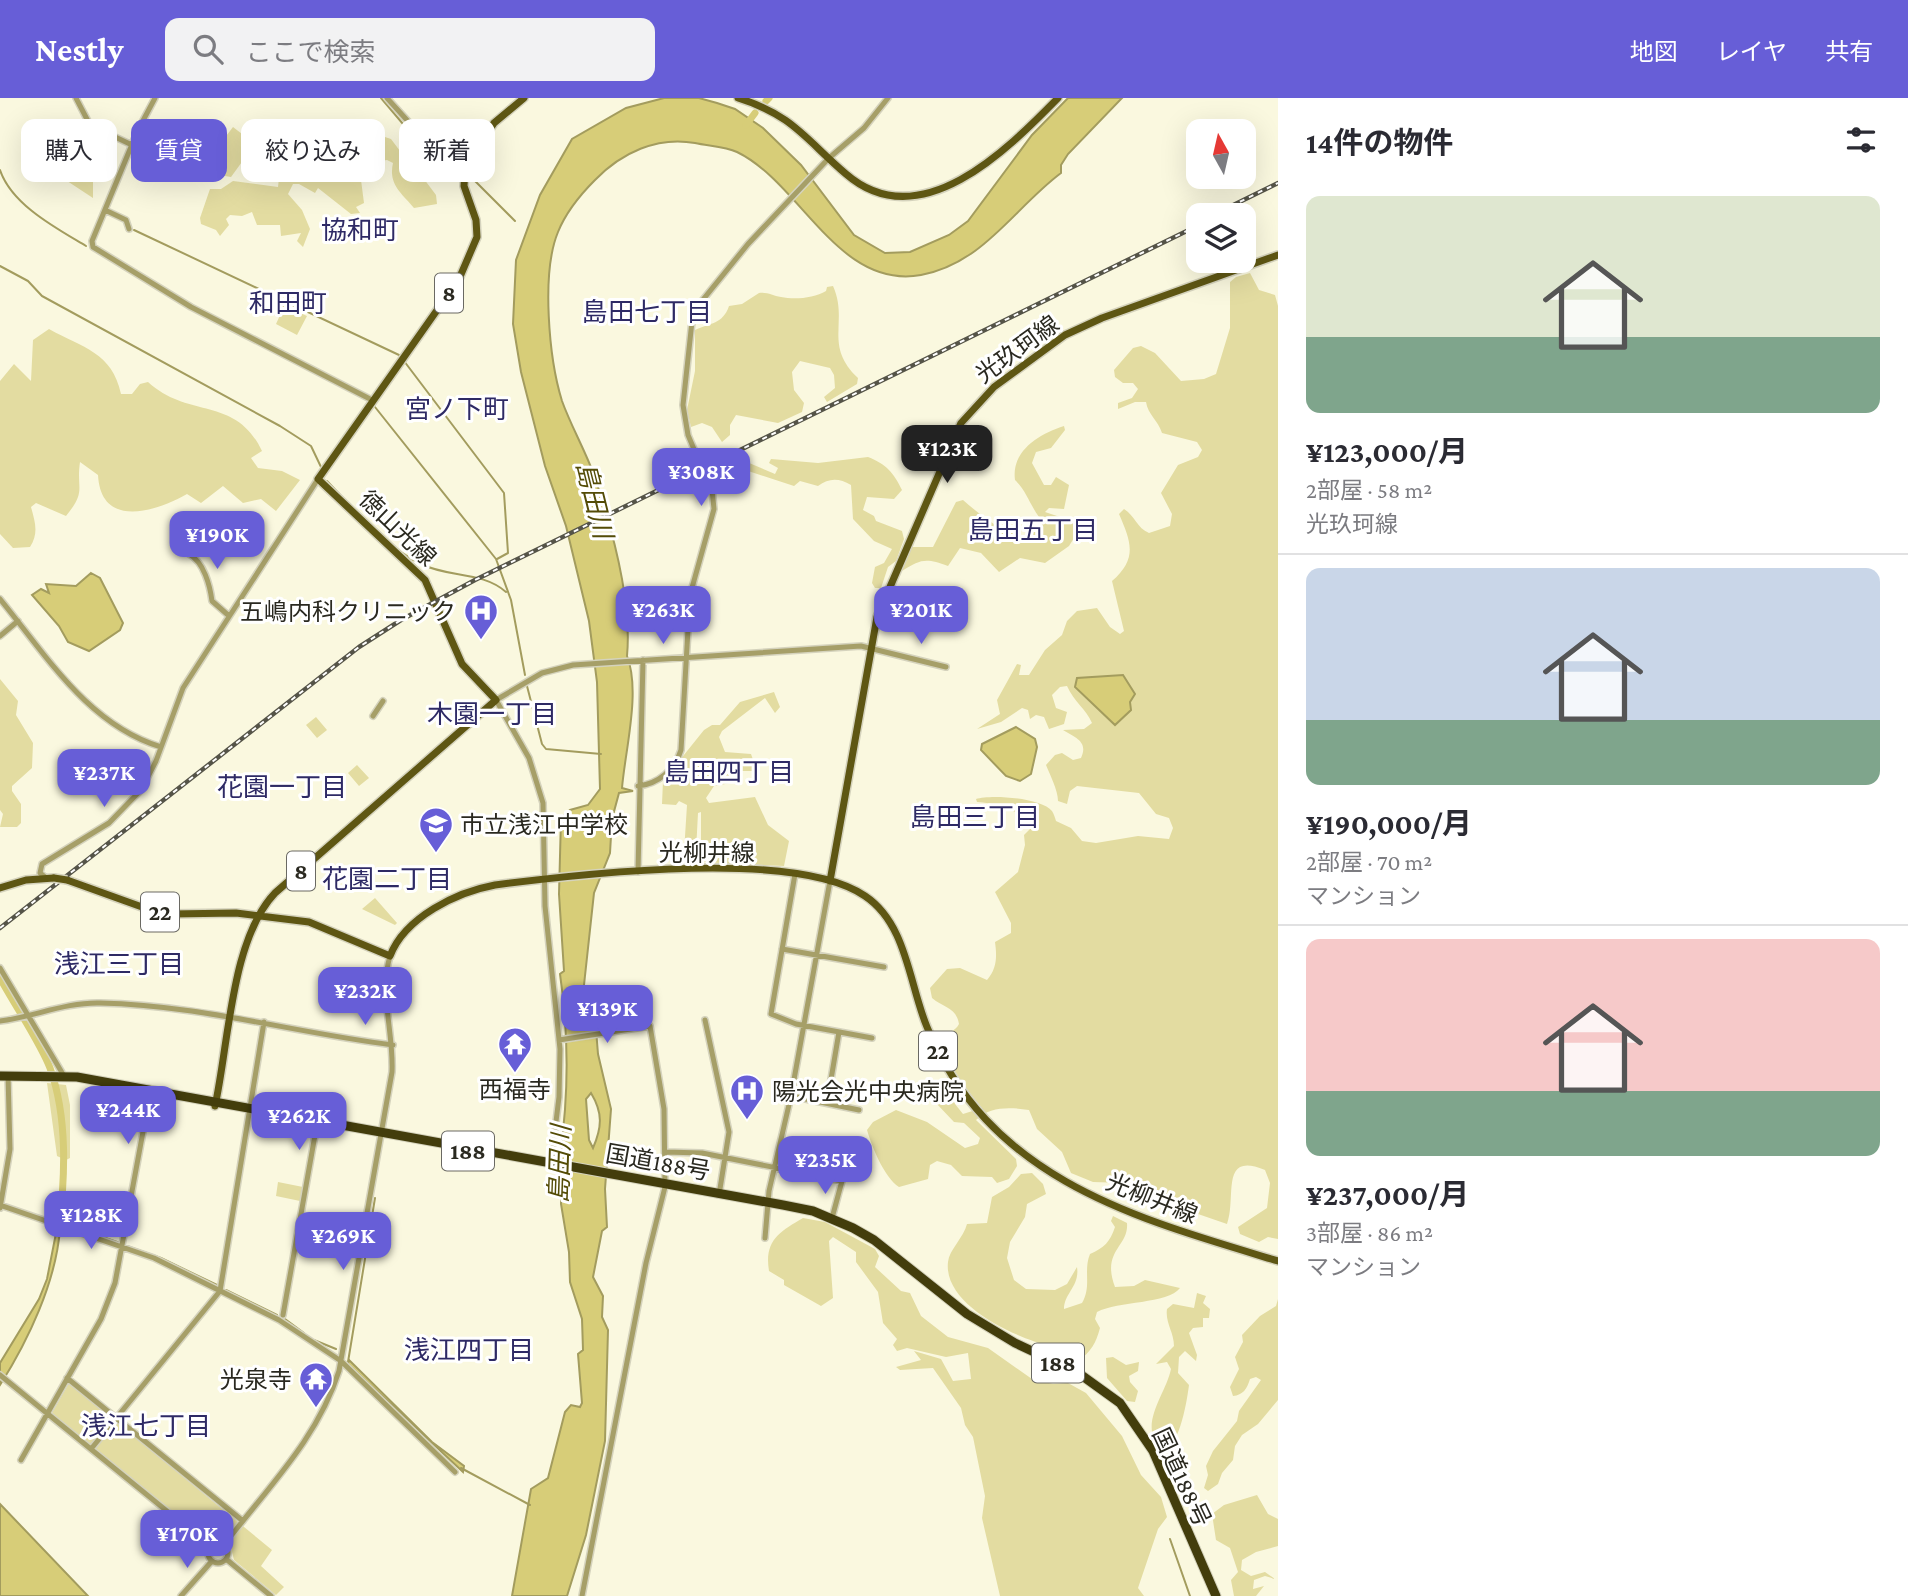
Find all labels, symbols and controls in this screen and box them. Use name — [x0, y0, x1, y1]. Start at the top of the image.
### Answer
search box — [165, 18, 655, 81]
icon: search — [189, 30, 227, 68]
text: Nestly — [35, 31, 123, 68]
text: ここで検索 — [245, 38, 375, 67]
text: 地図 — [1630, 38, 1678, 65]
text: レイヤ — [1716, 38, 1787, 65]
text: 共有 — [1825, 38, 1873, 65]
chip: 購入 — [21, 119, 117, 182]
chip: 賃貸 — [131, 119, 227, 182]
chip: 絞り込み — [241, 119, 385, 182]
chip: 新着 — [399, 119, 495, 182]
north arrow — [1186, 119, 1256, 189]
map controls — [1186, 119, 1256, 273]
icon: filters — [1842, 121, 1880, 159]
text: 14件の物件 — [1306, 126, 1453, 159]
button: layers — [1186, 203, 1256, 273]
district label: 協和町 — [321, 216, 399, 245]
icon: home — [1530, 242, 1656, 368]
road number: 8 — [435, 274, 463, 312]
district label: 和田町 — [249, 289, 327, 318]
district label: 島田七丁目 — [582, 298, 712, 327]
street label: 光玖珂線 — [970, 310, 1064, 388]
district label: 宮ノ下町 — [405, 395, 509, 424]
pin: ¥123K — [898, 426, 996, 485]
text: ¥123K — [917, 435, 977, 461]
text: ¥123,000/月 — [1306, 435, 1468, 468]
pin: ¥308K — [652, 448, 750, 508]
text: ¥308K — [668, 458, 734, 484]
water label: 島田川 — [570, 459, 618, 544]
text: 2部屋 · 58 m² — [1306, 477, 1432, 503]
street label: 徳山光線 — [354, 485, 442, 571]
text: 光玖珂線 — [1306, 511, 1398, 537]
pin: ¥190K — [168, 512, 266, 571]
district label: 島田五丁目 — [968, 516, 1098, 545]
text: ¥190K — [186, 521, 248, 547]
pin: ¥263K — [614, 587, 712, 646]
pin: ¥201K — [872, 587, 970, 646]
hospital icon: 五嶋内科クリニック — [462, 592, 500, 641]
text: ¥263K — [632, 596, 694, 622]
text: ¥201K — [890, 596, 952, 622]
place label: 五嶋内科クリニック — [240, 598, 456, 625]
icon: home — [1530, 614, 1656, 740]
district label: 木園一丁目 — [427, 700, 557, 729]
pin: ¥237K — [55, 750, 153, 809]
district label: 島田四丁目 — [664, 758, 794, 787]
text: ¥237K — [73, 759, 135, 785]
district label: 花園一丁目 — [217, 773, 347, 802]
district label: 島田三丁目 — [910, 803, 1040, 832]
school or university icon: 市立浅江中学校 — [417, 805, 455, 854]
text: ¥190,000/月 — [1306, 807, 1472, 840]
place label: 市立浅江中学校 — [460, 811, 628, 838]
street label: 光柳井線 — [659, 839, 755, 866]
text: 2部屋 · 70 m² — [1306, 849, 1432, 875]
road number: 8 — [287, 852, 315, 890]
district label: 花園二丁目 — [322, 865, 452, 894]
text: マンション — [1306, 883, 1421, 909]
road number: 22 — [141, 892, 179, 932]
district label: 浅江三丁目 — [54, 950, 184, 979]
pin: ¥232K — [316, 968, 414, 1027]
text: ¥232K — [334, 977, 396, 1003]
icon: home — [1530, 985, 1656, 1111]
pin: ¥139K — [558, 986, 656, 1045]
text: ¥139K — [577, 995, 637, 1021]
temple icon: 西福寺 — [496, 1025, 534, 1074]
road number: 22 — [919, 1032, 957, 1070]
hospital icon: 陽光会光中央病院 — [728, 1072, 766, 1121]
place label: 西福寺 — [479, 1076, 551, 1103]
place label: 陽光会光中央病院 — [772, 1078, 964, 1105]
pin: ¥244K — [79, 1086, 177, 1146]
pin: ¥262K — [250, 1093, 348, 1152]
text: ¥244K — [96, 1096, 160, 1122]
text: ¥262K — [268, 1102, 330, 1128]
water label: 島田川 — [544, 1122, 576, 1203]
road number: 188 — [442, 1132, 494, 1170]
pin: ¥235K — [776, 1136, 874, 1196]
street label: 国道188号 — [604, 1140, 712, 1184]
text: ¥235K — [794, 1146, 856, 1172]
street label: 光柳井線 — [1102, 1168, 1202, 1228]
text: ¥237,000/月 — [1306, 1178, 1469, 1211]
pin: ¥128K — [42, 1192, 140, 1251]
text: ¥128K — [60, 1201, 122, 1227]
pin: ¥269K — [294, 1212, 392, 1272]
text: 3部屋 · 86 m² — [1306, 1220, 1433, 1246]
text: ¥269K — [311, 1222, 375, 1248]
text: マンション — [1306, 1254, 1421, 1280]
district label: 浅江四丁目 — [404, 1336, 534, 1365]
road number: 188 — [1032, 1344, 1084, 1382]
temple icon: 光泉寺 — [297, 1360, 335, 1409]
place label: 光泉寺 — [220, 1366, 292, 1393]
district label: 浅江七丁目 — [81, 1412, 211, 1441]
street label: 国道188号 — [1147, 1423, 1217, 1531]
pin: ¥170K — [138, 1510, 236, 1570]
text: ¥170K — [156, 1520, 218, 1546]

